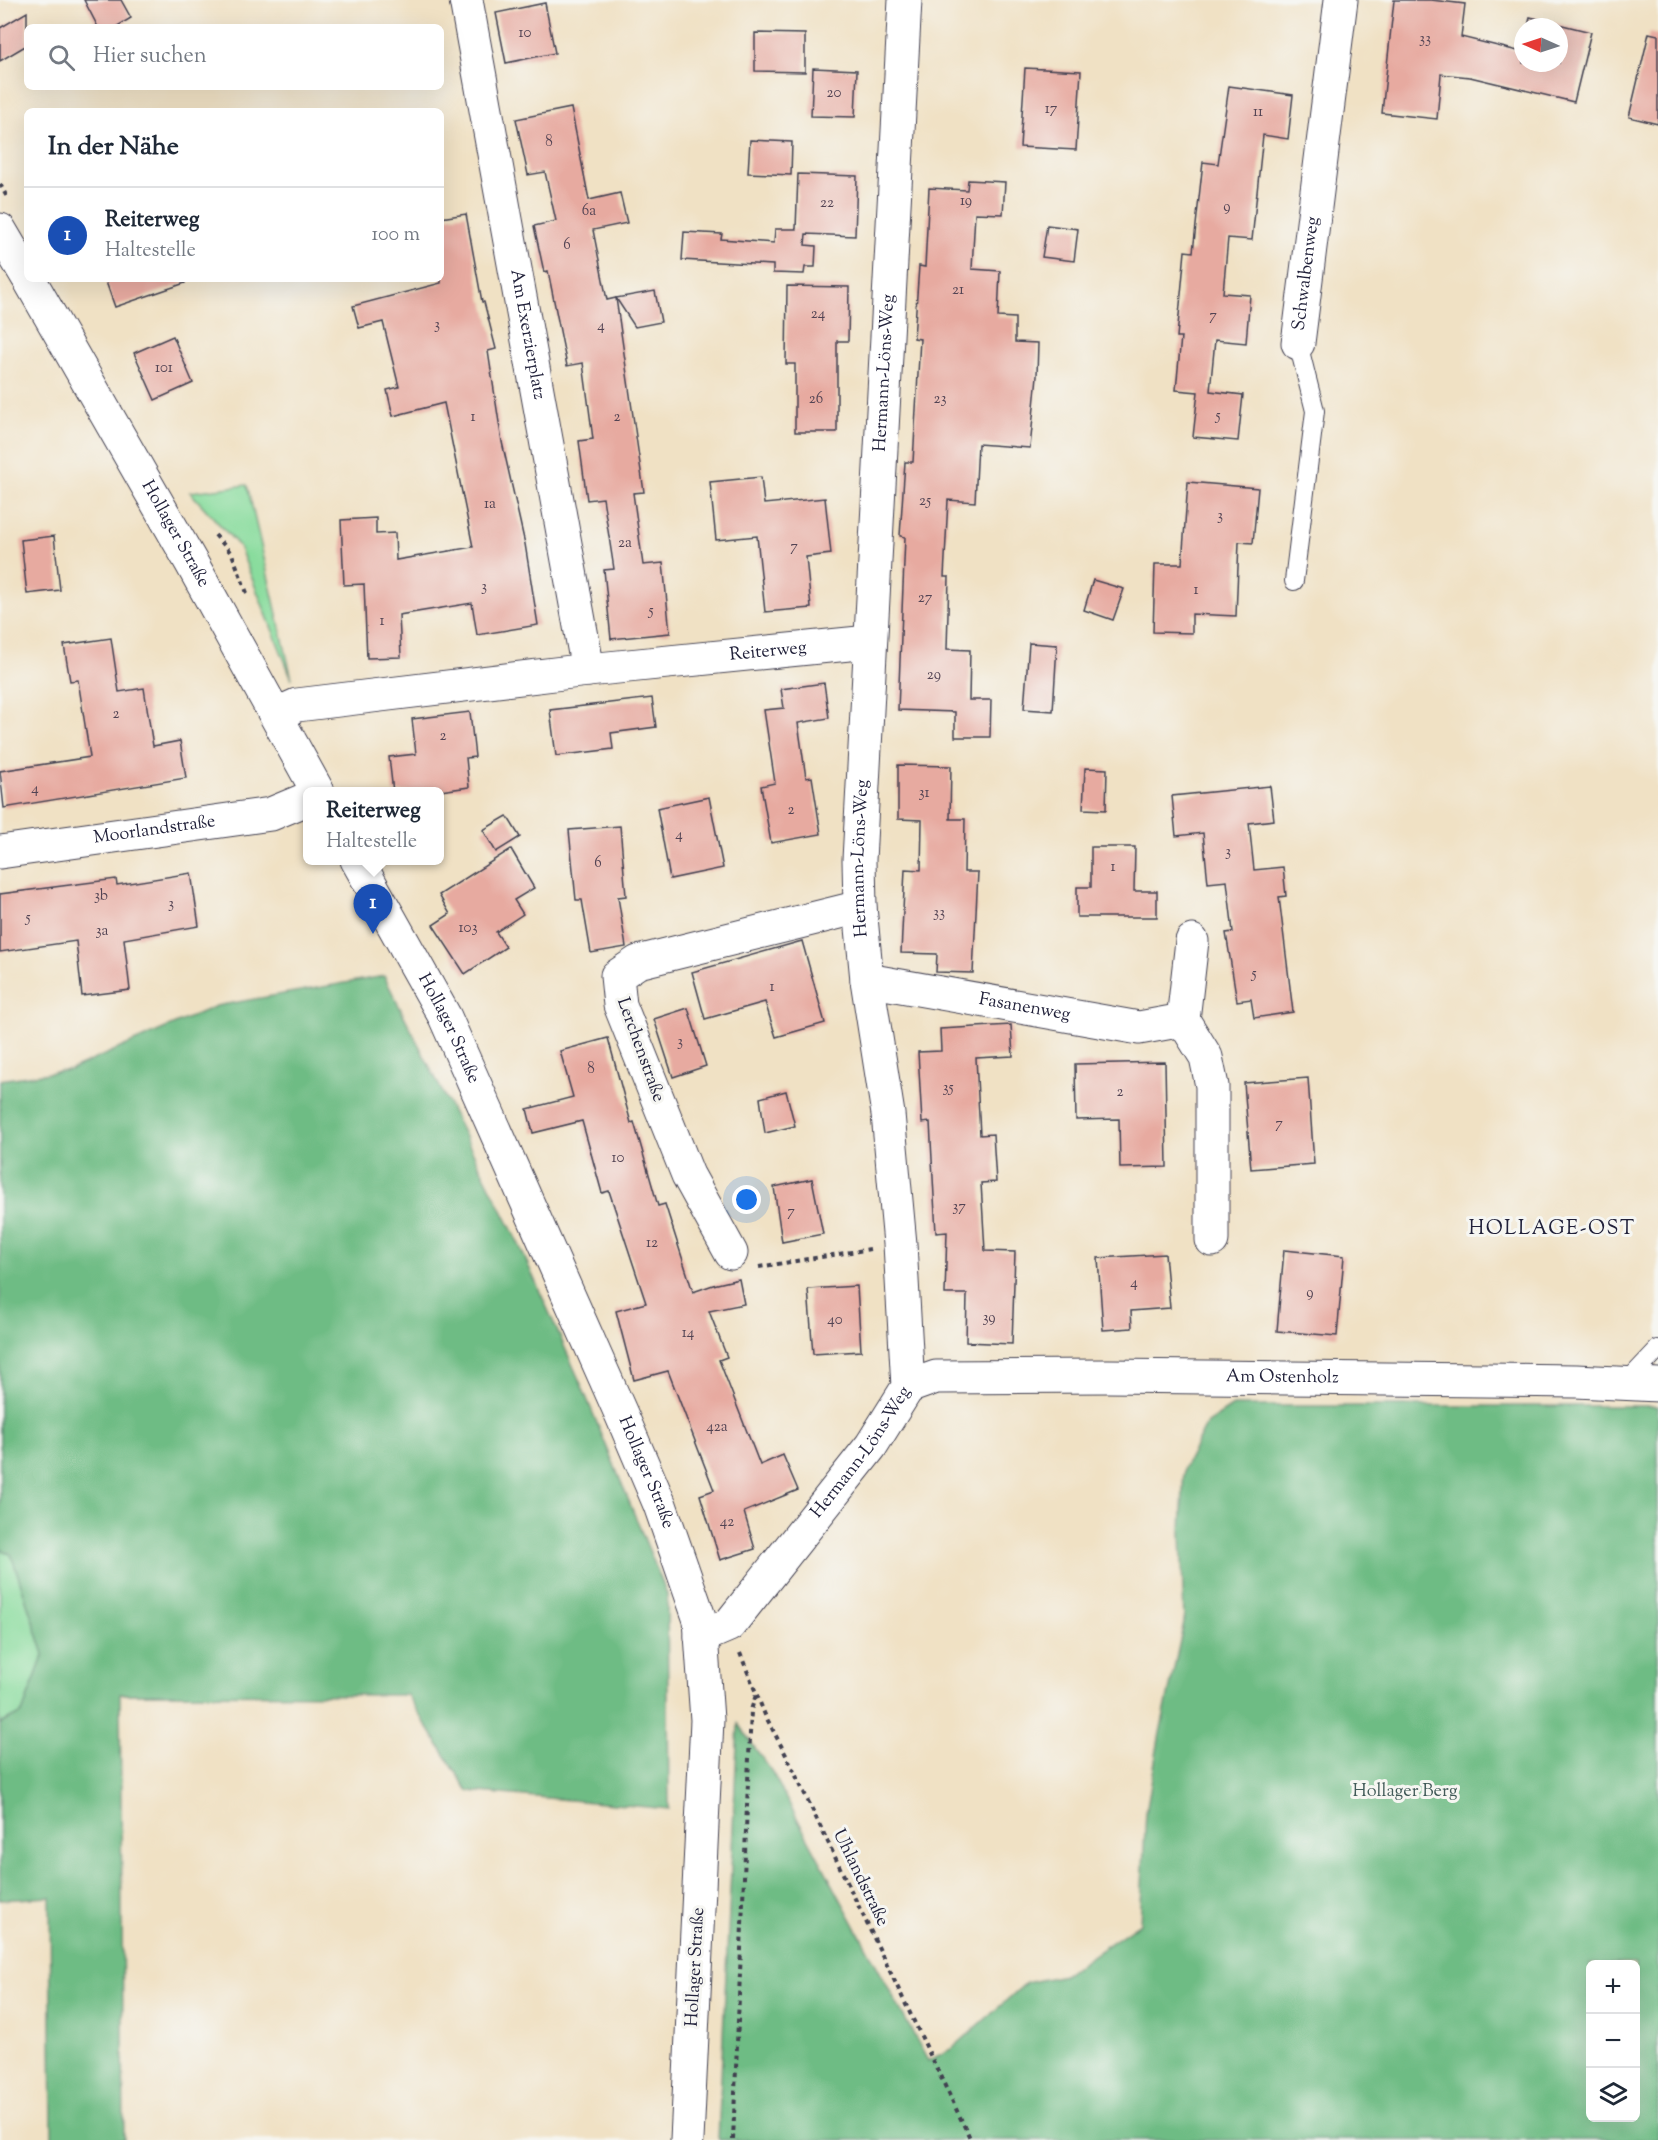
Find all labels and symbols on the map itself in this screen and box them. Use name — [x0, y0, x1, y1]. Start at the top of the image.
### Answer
north arrow — [1514, 18, 1568, 72]
house number: 10 — [519, 23, 532, 44]
house number: 33 — [1419, 29, 1431, 50]
house number: 20 — [827, 83, 842, 104]
house number: 17 — [1045, 99, 1058, 120]
house number: 11 — [1253, 102, 1263, 123]
house number: 8 — [545, 132, 553, 153]
house number: 19 — [960, 191, 972, 212]
house number: 22 — [820, 193, 834, 214]
house number: 9 — [1223, 197, 1231, 218]
house number: 6a — [582, 201, 596, 222]
street label: Schwalbenweg — [1287, 215, 1327, 332]
house number: 6 — [563, 235, 571, 256]
street label: Am Exerzierplatz — [502, 267, 552, 402]
house number: 21 — [952, 280, 964, 301]
street label: Hermann-Löns-Weg — [868, 293, 902, 452]
house number: 24 — [811, 304, 826, 325]
house number: 7 — [1209, 306, 1217, 327]
house number: 3 — [434, 315, 440, 336]
house number: 4 — [597, 316, 605, 337]
house number: 101 — [155, 358, 173, 379]
house number: 26 — [809, 389, 823, 410]
house number: 23 — [933, 389, 947, 410]
house number: 5 — [1214, 406, 1221, 427]
house number: 1 — [470, 407, 476, 428]
house number: 2 — [613, 407, 621, 428]
street label: Hollager Straße — [134, 476, 216, 593]
house number: 25 — [919, 491, 931, 512]
house number: 1a — [484, 494, 496, 515]
house number: 3 — [1217, 506, 1223, 527]
house number: 2a — [618, 533, 632, 554]
house number: 7 — [790, 537, 798, 558]
house number: 3 — [481, 577, 487, 598]
house number: 1 — [1193, 580, 1199, 601]
house number: 27 — [918, 588, 933, 609]
house number: 5 — [647, 601, 654, 622]
house number: 1 — [379, 611, 385, 632]
street label: Reiterweg — [728, 635, 808, 669]
house number: 29 — [927, 665, 941, 686]
house number: 2 — [112, 704, 120, 725]
house number: 2 — [439, 726, 447, 747]
house number: 4 — [31, 779, 39, 800]
street label: Hermann-Löns-Weg — [846, 779, 876, 938]
house number: 31 — [918, 783, 930, 804]
house number: 2 — [787, 800, 795, 821]
street label: Moorlandstraße — [92, 809, 217, 852]
house number: 4 — [675, 825, 683, 846]
house number: 3 — [1225, 842, 1231, 863]
house number: 6 — [594, 853, 602, 874]
house number: 1 — [1110, 857, 1116, 878]
pin: 1 — [354, 884, 392, 934]
house number: 3b — [94, 886, 108, 907]
house number: 3 — [168, 894, 174, 915]
house number: 33 — [933, 903, 945, 924]
house number: 5 — [24, 908, 31, 929]
house number: 103 — [459, 918, 477, 939]
house number: 3a — [96, 921, 109, 942]
house number: 5 — [1250, 964, 1257, 985]
street label: Hollager Straße — [410, 969, 486, 1088]
house number: 1 — [769, 977, 775, 998]
street label: Fasanenweg — [977, 987, 1073, 1029]
street label: Lerchenstraße — [609, 994, 671, 1106]
house number: 3 — [677, 1032, 683, 1053]
house number: 8 — [587, 1059, 595, 1080]
house number: 35 — [942, 1078, 954, 1099]
house number: 2 — [1116, 1082, 1124, 1103]
house number: 7 — [1275, 1114, 1283, 1135]
house number: 10 — [612, 1148, 625, 1169]
your location — [732, 1185, 761, 1214]
house number: 37 — [952, 1197, 966, 1218]
house number: 7 — [787, 1202, 795, 1223]
district label: HOLLAGE-OST — [1468, 1215, 1636, 1244]
house number: 12 — [646, 1233, 658, 1254]
house number: 4 — [1130, 1273, 1138, 1294]
house number: 9 — [1306, 1283, 1314, 1304]
house number: 39 — [982, 1308, 996, 1329]
house number: 40 — [827, 1310, 843, 1331]
house number: 14 — [682, 1323, 695, 1344]
street label: Am Ostenholz — [1226, 1364, 1339, 1391]
street label: Hermann-Löns-Weg — [805, 1381, 918, 1524]
street label: Hollager Straße — [611, 1412, 680, 1532]
house number: 42a — [706, 1417, 728, 1438]
house number: 42 — [720, 1512, 734, 1533]
park label: Hollager Berg — [1352, 1779, 1458, 1805]
street label: Uhlandstraße — [825, 1825, 895, 1931]
street label: Hollager Straße — [680, 1907, 712, 2027]

